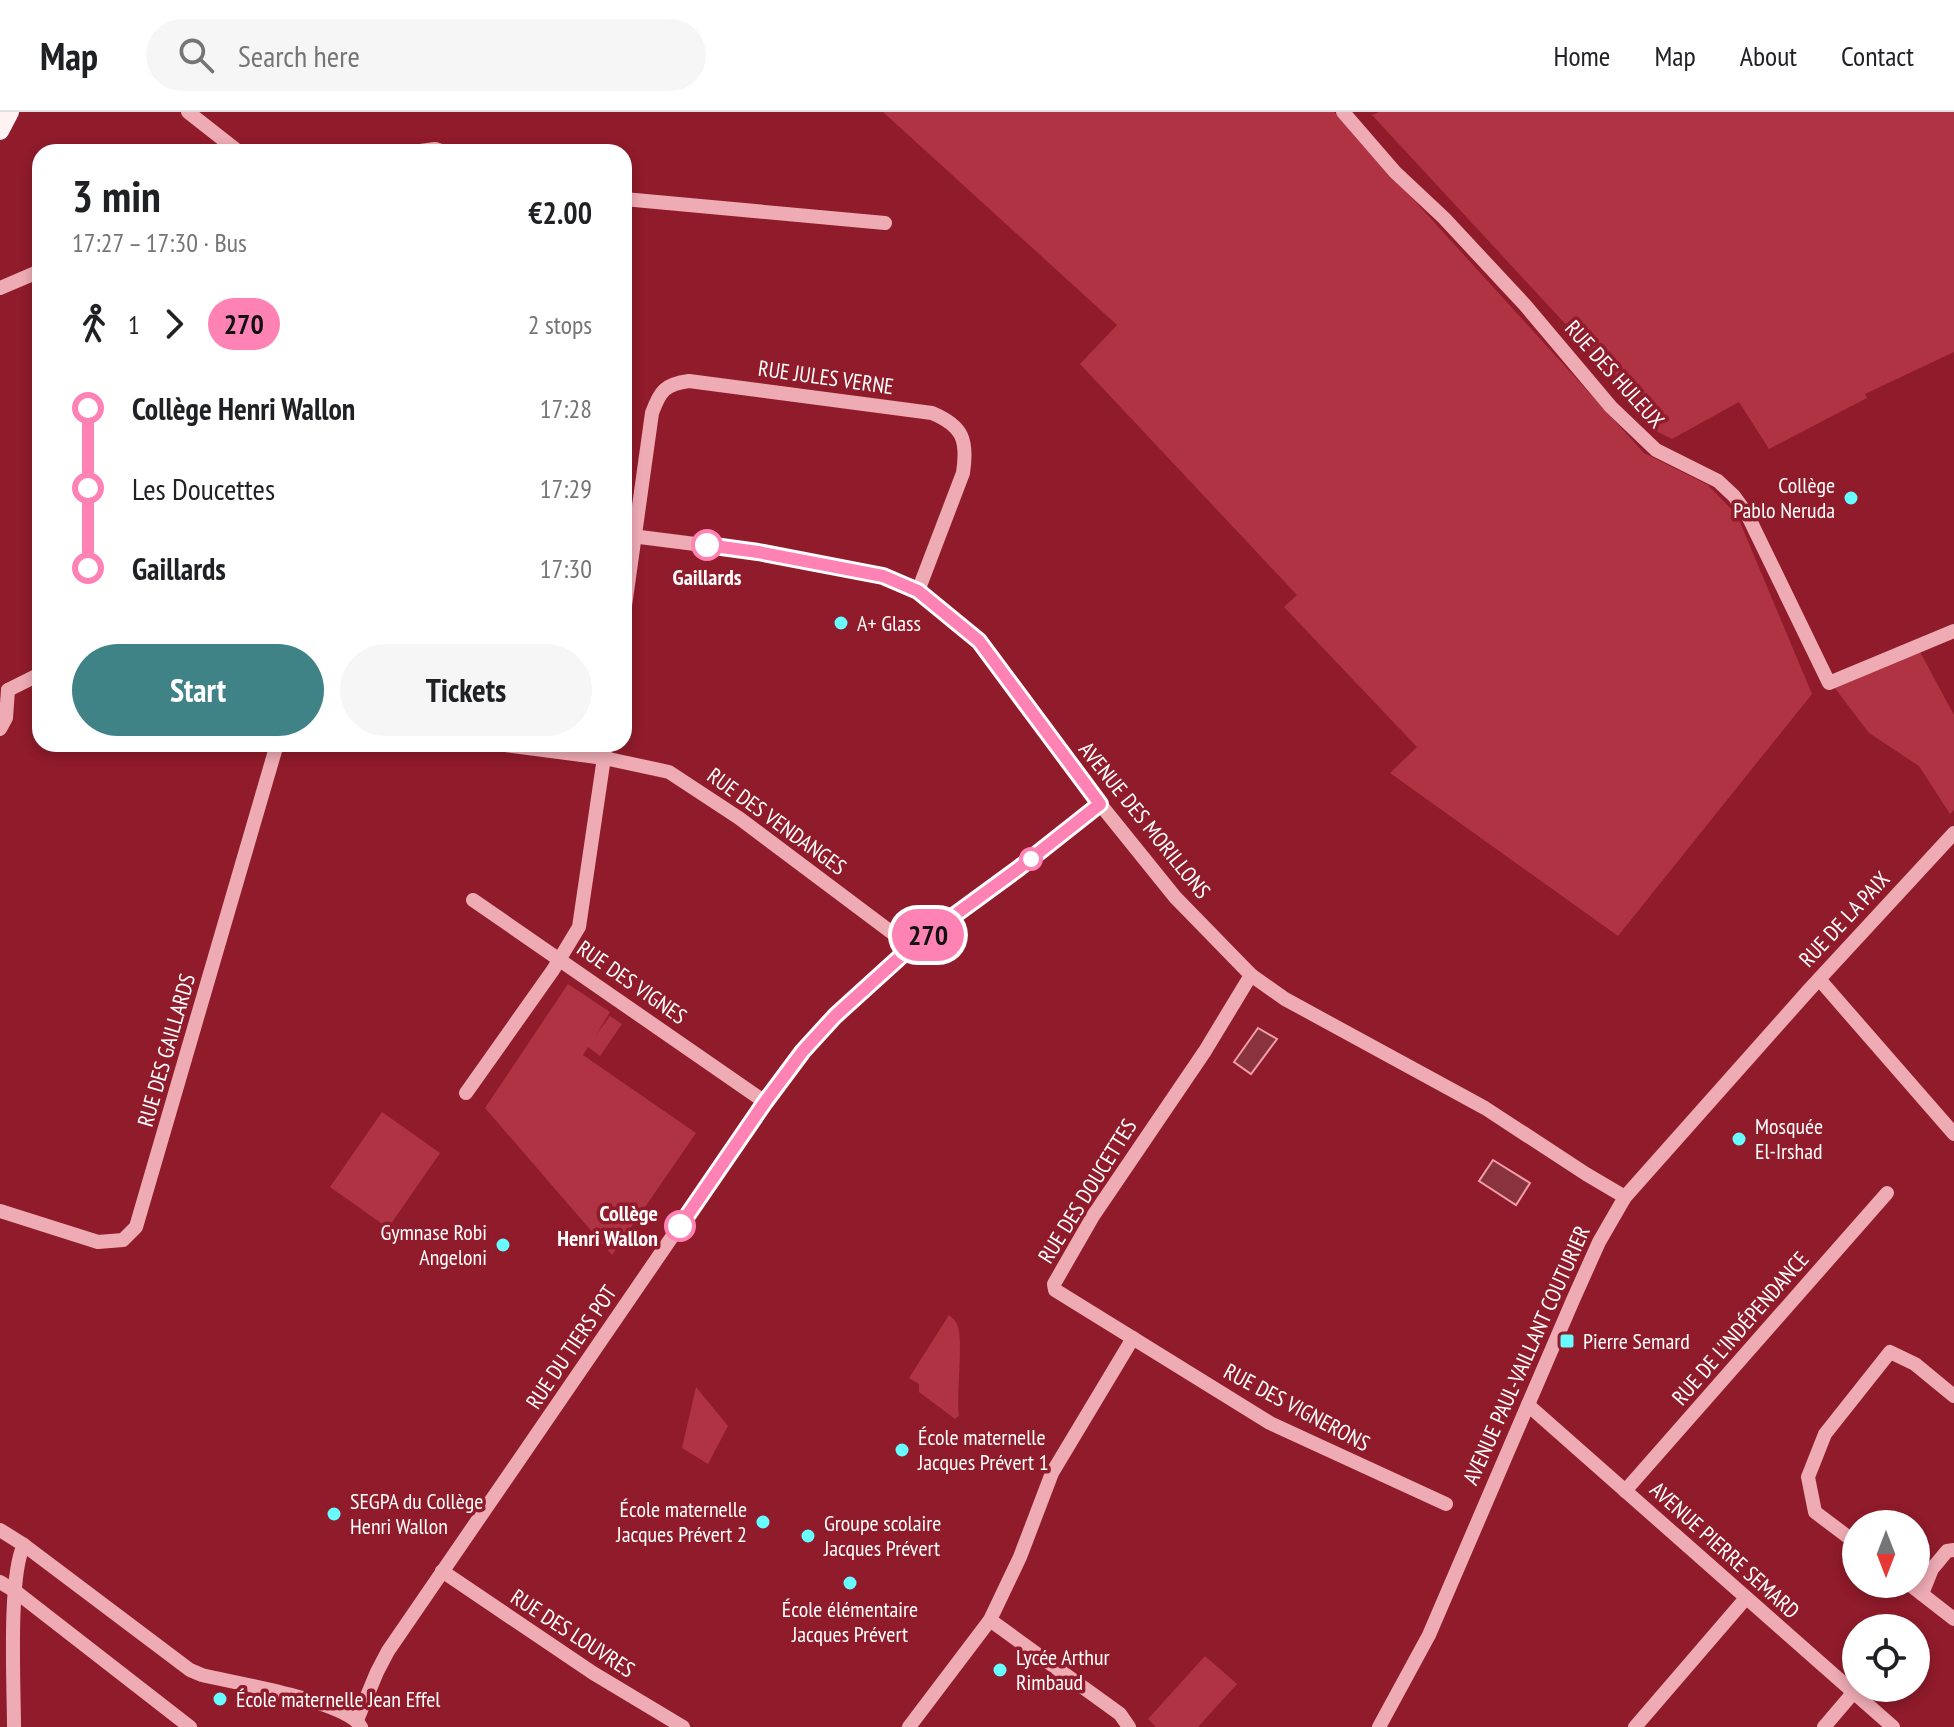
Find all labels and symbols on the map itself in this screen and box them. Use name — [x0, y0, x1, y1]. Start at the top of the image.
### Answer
street label: RUE DES HULEUX — [1559, 314, 1671, 434]
street label: RUE JULES VERNE — [756, 354, 896, 400]
place label: Collège Pablo Neruda — [1733, 471, 1835, 524]
marker: Collège Pablo Neruda — [1842, 489, 1860, 507]
marker: Gaillards — [692, 530, 722, 560]
place label: Gaillards — [673, 563, 742, 591]
place label: A+ Glass — [857, 609, 921, 637]
marker: A+ Glass — [832, 614, 850, 632]
street label: AVENUE DES MORILLONS — [1073, 736, 1217, 904]
street label: RUE DES VENDANGES — [702, 761, 852, 881]
unlabelled marker — [1020, 848, 1042, 870]
street label: RUE DE LA PAIX — [1793, 865, 1895, 973]
line badge: 270 — [882, 909, 974, 961]
street label: RUE DES VIGNES — [572, 934, 692, 1030]
street label: RUE DES GAILLARDS — [131, 970, 201, 1130]
place label: Mosquée El-Irshad — [1755, 1112, 1823, 1165]
street label: RUE DES DOUCETTES — [1031, 1114, 1143, 1268]
marker: Mosquée El-Irshad — [1730, 1130, 1748, 1148]
place label: Collège Henri Wallon — [557, 1199, 658, 1252]
marker: Collège Henri Wallon — [665, 1211, 695, 1241]
place label: Gymnase Robi Angeloni — [380, 1218, 487, 1271]
street label: AVENUE PAUL-VAILLANT COUTURIER — [1456, 1221, 1596, 1489]
marker: Gymnase Robi Angeloni — [494, 1236, 512, 1254]
street label: RUE DE L'INDÉPENDANCE — [1666, 1245, 1814, 1411]
street label: RUE DU TIERS POT — [519, 1280, 623, 1414]
place label: Pierre Semard — [1583, 1327, 1690, 1355]
marker: Pierre Semard — [1558, 1332, 1576, 1350]
street label: RUE DES VIGNERONS — [1219, 1357, 1375, 1457]
place label: École maternelle Jacques Prévert 1 — [917, 1423, 1049, 1476]
marker: École maternelle Jacques Prévert 1 — [893, 1441, 911, 1459]
street label: AVENUE PIERRE SEMARD — [1644, 1475, 1806, 1625]
place label: SEGPA du Collège Henri Wallon — [350, 1487, 483, 1540]
place label: École maternelle Jacques Prévert 2 — [615, 1495, 747, 1548]
marker: SEGPA du Collège Henri Wallon — [325, 1505, 343, 1523]
place label: Groupe scolaire Jacques Prévert — [823, 1509, 941, 1562]
north arrow — [1842, 1510, 1930, 1598]
marker: École maternelle Jacques Prévert 2 — [754, 1513, 772, 1531]
marker: Groupe scolaire Jacques Prévert — [799, 1527, 817, 1545]
marker: École élémentaire Jacques Prévert — [841, 1574, 859, 1592]
street label: RUE DES LOUVRES — [506, 1583, 640, 1683]
place label: École élémentaire Jacques Prévert — [782, 1595, 918, 1648]
place label: Lycée Arthur Rimbaud — [1016, 1643, 1110, 1696]
marker: Lycée Arthur Rimbaud — [991, 1661, 1009, 1679]
place label: École maternelle Jean Effel — [236, 1685, 441, 1713]
marker: École maternelle Jean Effel — [211, 1690, 229, 1708]

